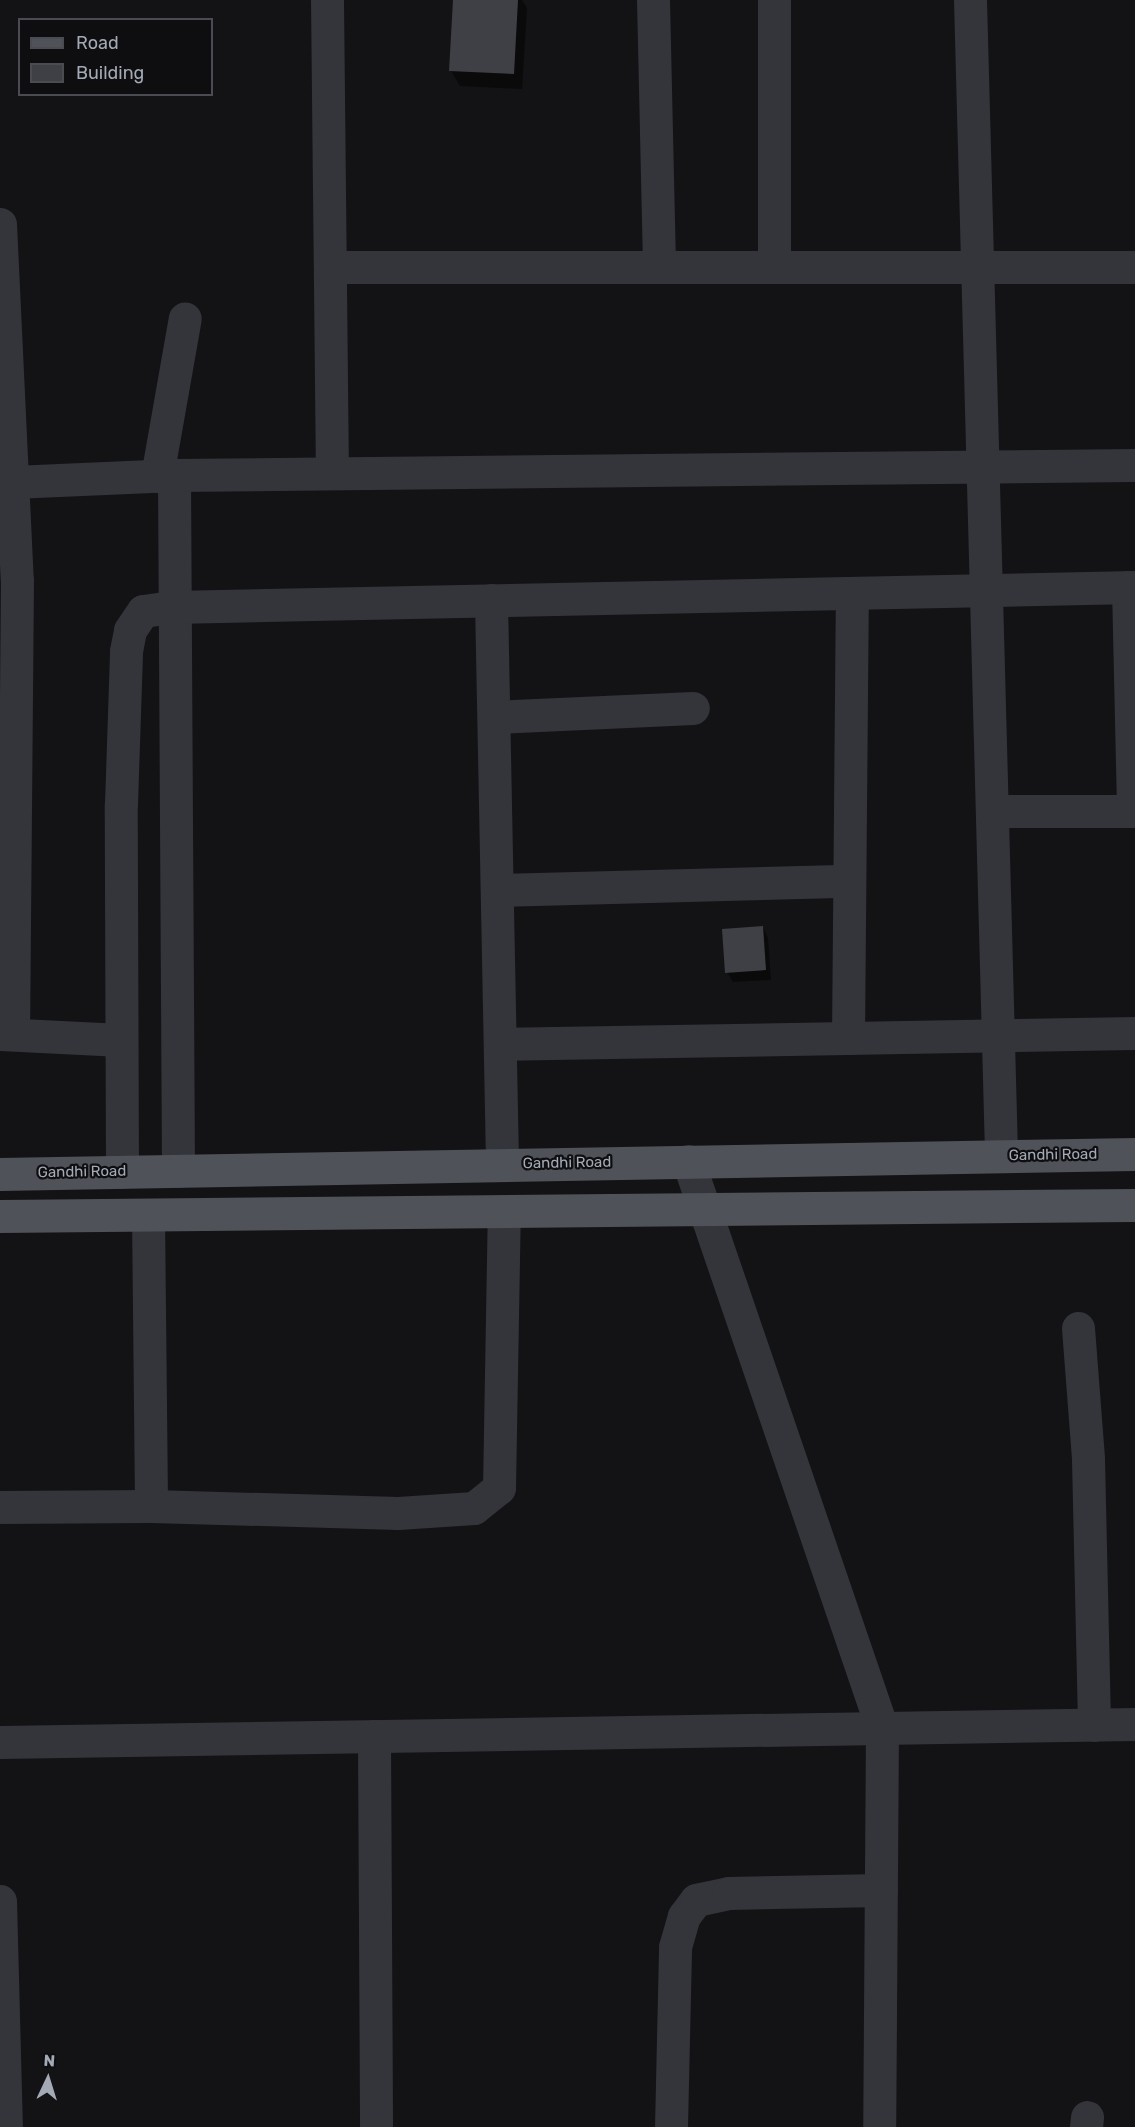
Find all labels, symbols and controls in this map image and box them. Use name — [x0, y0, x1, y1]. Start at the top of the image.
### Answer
legend — [18, 18, 213, 96]
text: Road — [76, 32, 119, 54]
text: Building — [76, 62, 144, 84]
street label: Gandhi Road — [1009, 1145, 1097, 1165]
street label: Gandhi Road — [523, 1153, 611, 1173]
street label: Gandhi Road — [38, 1162, 126, 1182]
north arrow — [18, 2049, 78, 2109]
text: N — [43, 2051, 56, 2070]

